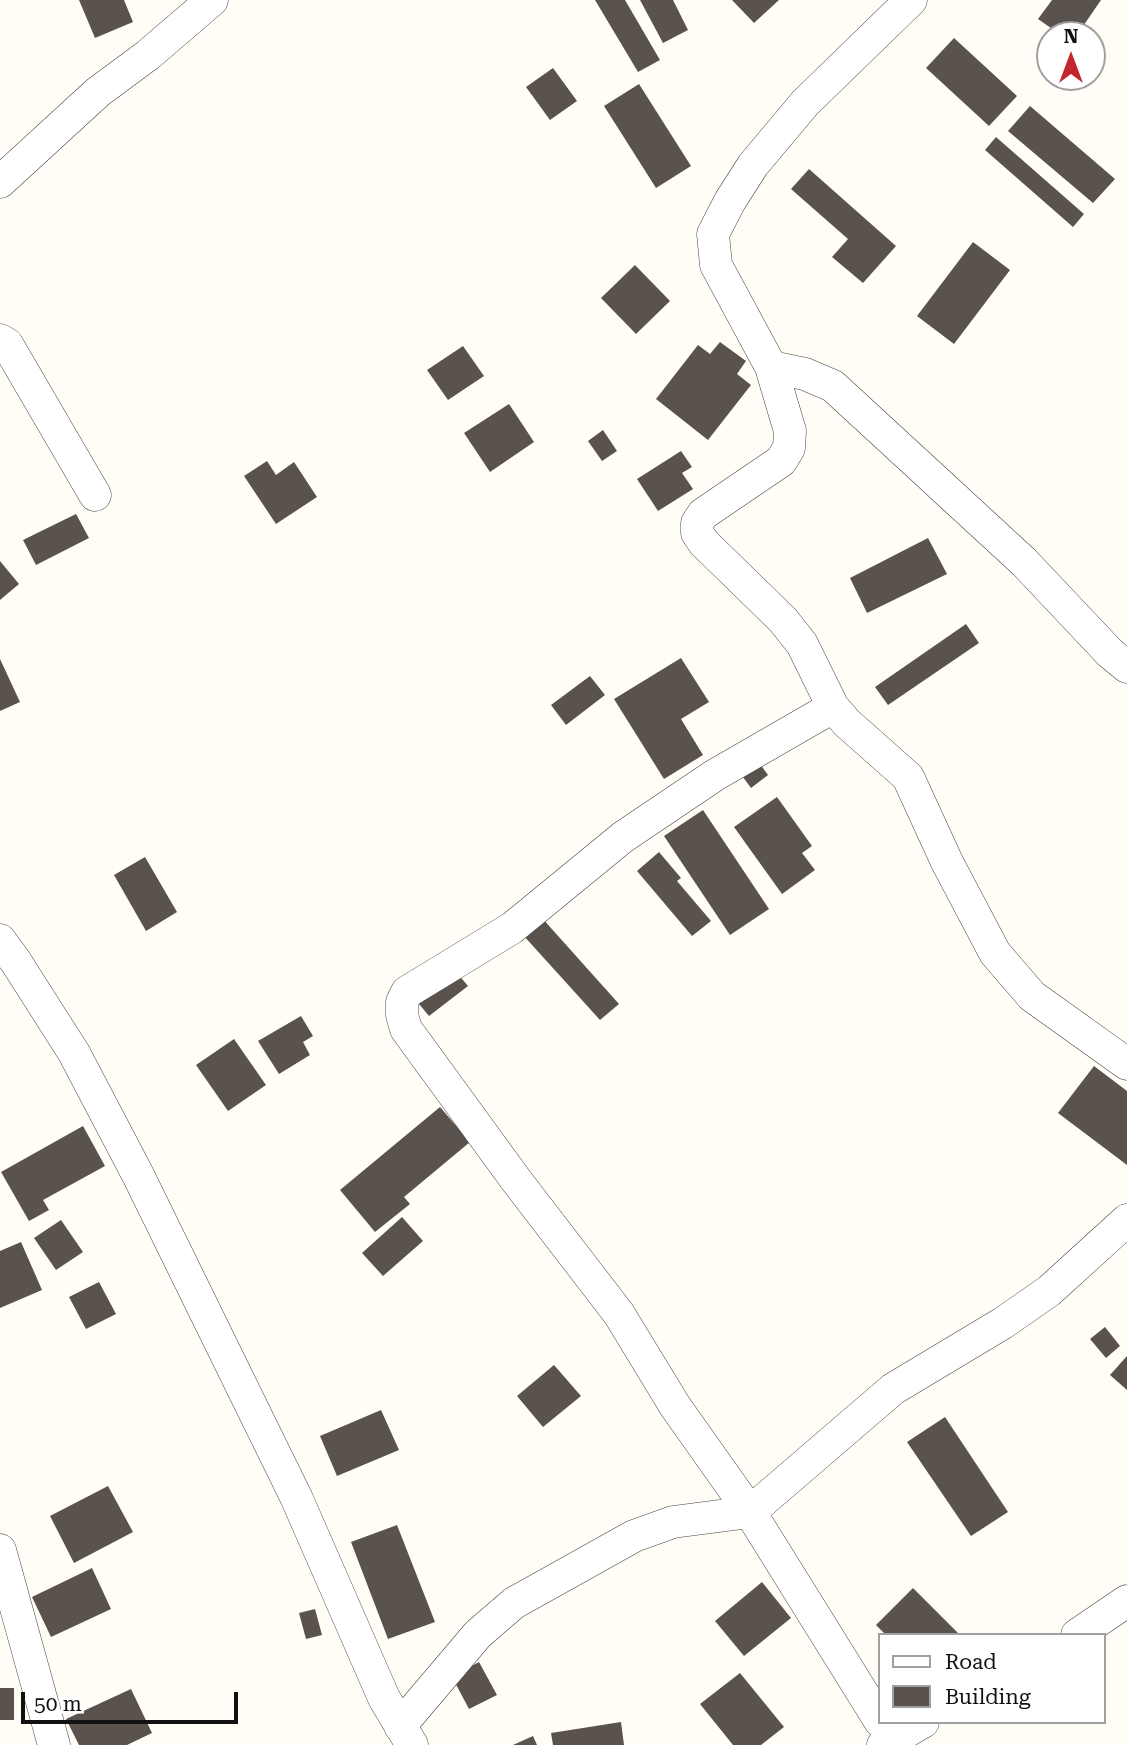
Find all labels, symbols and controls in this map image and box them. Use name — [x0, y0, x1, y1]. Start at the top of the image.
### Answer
north arrow — [1036, 21, 1106, 91]
text: N — [1064, 25, 1078, 48]
legend — [878, 1633, 1106, 1724]
text: Road — [945, 1650, 997, 1674]
scale bar — [24, 1678, 242, 1722]
text: Building — [945, 1685, 1031, 1709]
text: 50 m — [34, 1692, 82, 1716]

